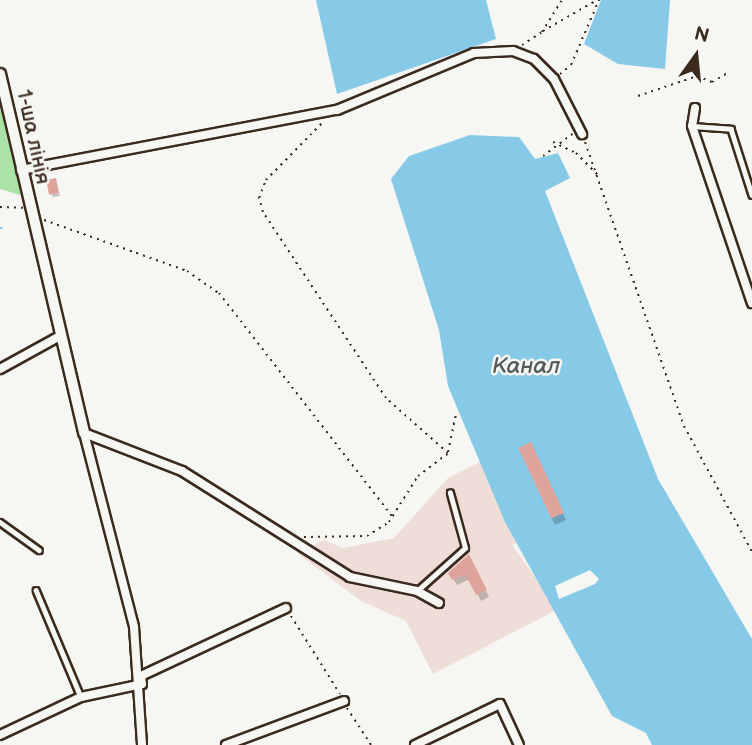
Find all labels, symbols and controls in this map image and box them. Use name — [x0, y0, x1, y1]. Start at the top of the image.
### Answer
north arrow — [661, 21, 731, 91]
text: N — [692, 22, 711, 48]
street label: 1-ша лінія — [11, 87, 55, 187]
water label: Канал — [492, 352, 560, 380]

